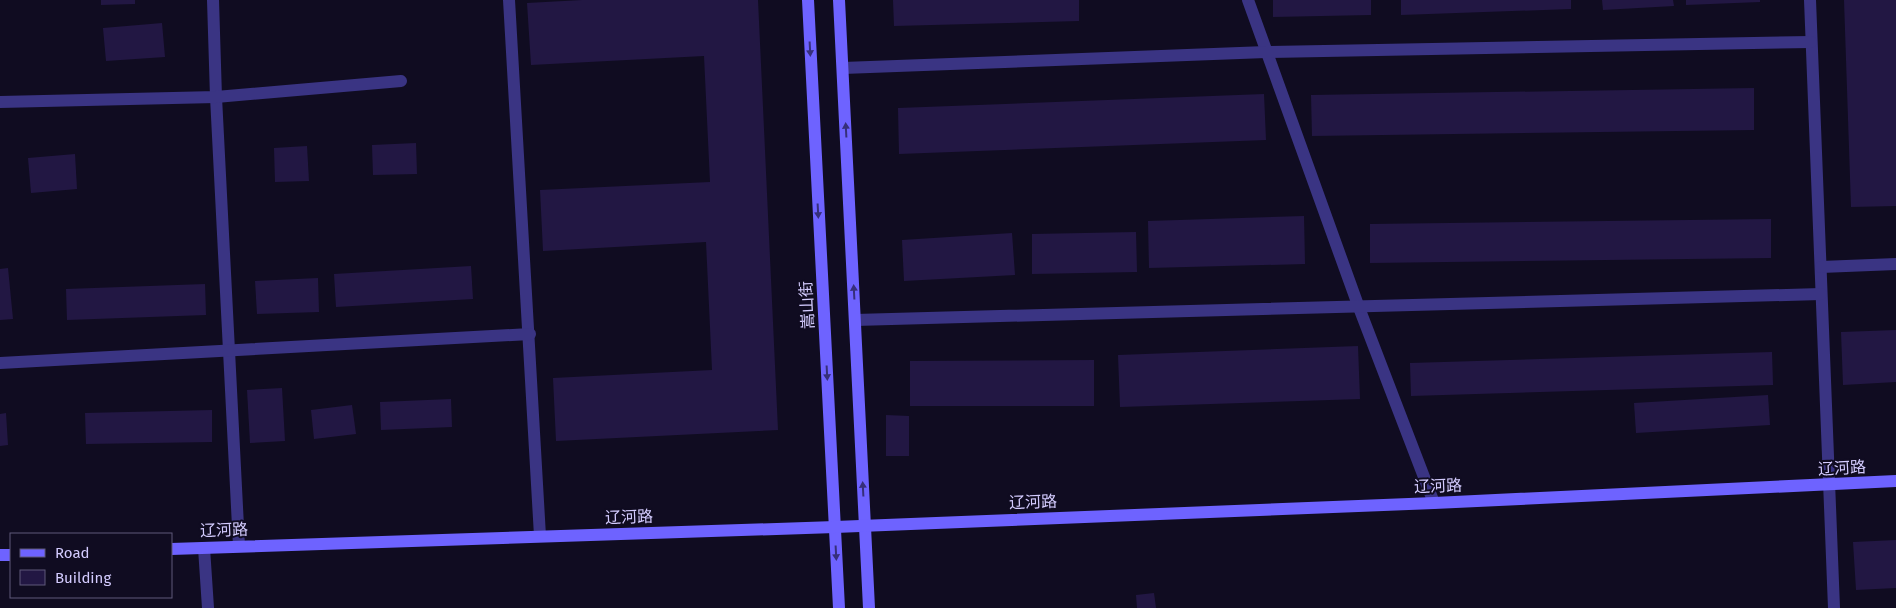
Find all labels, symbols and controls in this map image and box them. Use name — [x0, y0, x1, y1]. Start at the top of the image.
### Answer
one-way arrow — [806, 41, 814, 57]
one-way arrow — [841, 122, 849, 138]
one-way arrow — [815, 203, 823, 219]
street label: 嵩山街 — [796, 281, 818, 329]
one-way arrow — [849, 284, 857, 300]
one-way arrow — [823, 366, 831, 382]
street label: 辽河路 — [1818, 457, 1866, 479]
street label: 辽河路 — [1414, 476, 1462, 496]
one-way arrow — [859, 481, 867, 497]
street label: 辽河路 — [1009, 492, 1057, 512]
street label: 辽河路 — [605, 507, 653, 527]
street label: 辽河路 — [200, 520, 248, 540]
legend — [10, 533, 172, 598]
text: Road — [55, 544, 90, 562]
one-way arrow — [832, 545, 840, 561]
text: Building — [55, 569, 111, 587]

